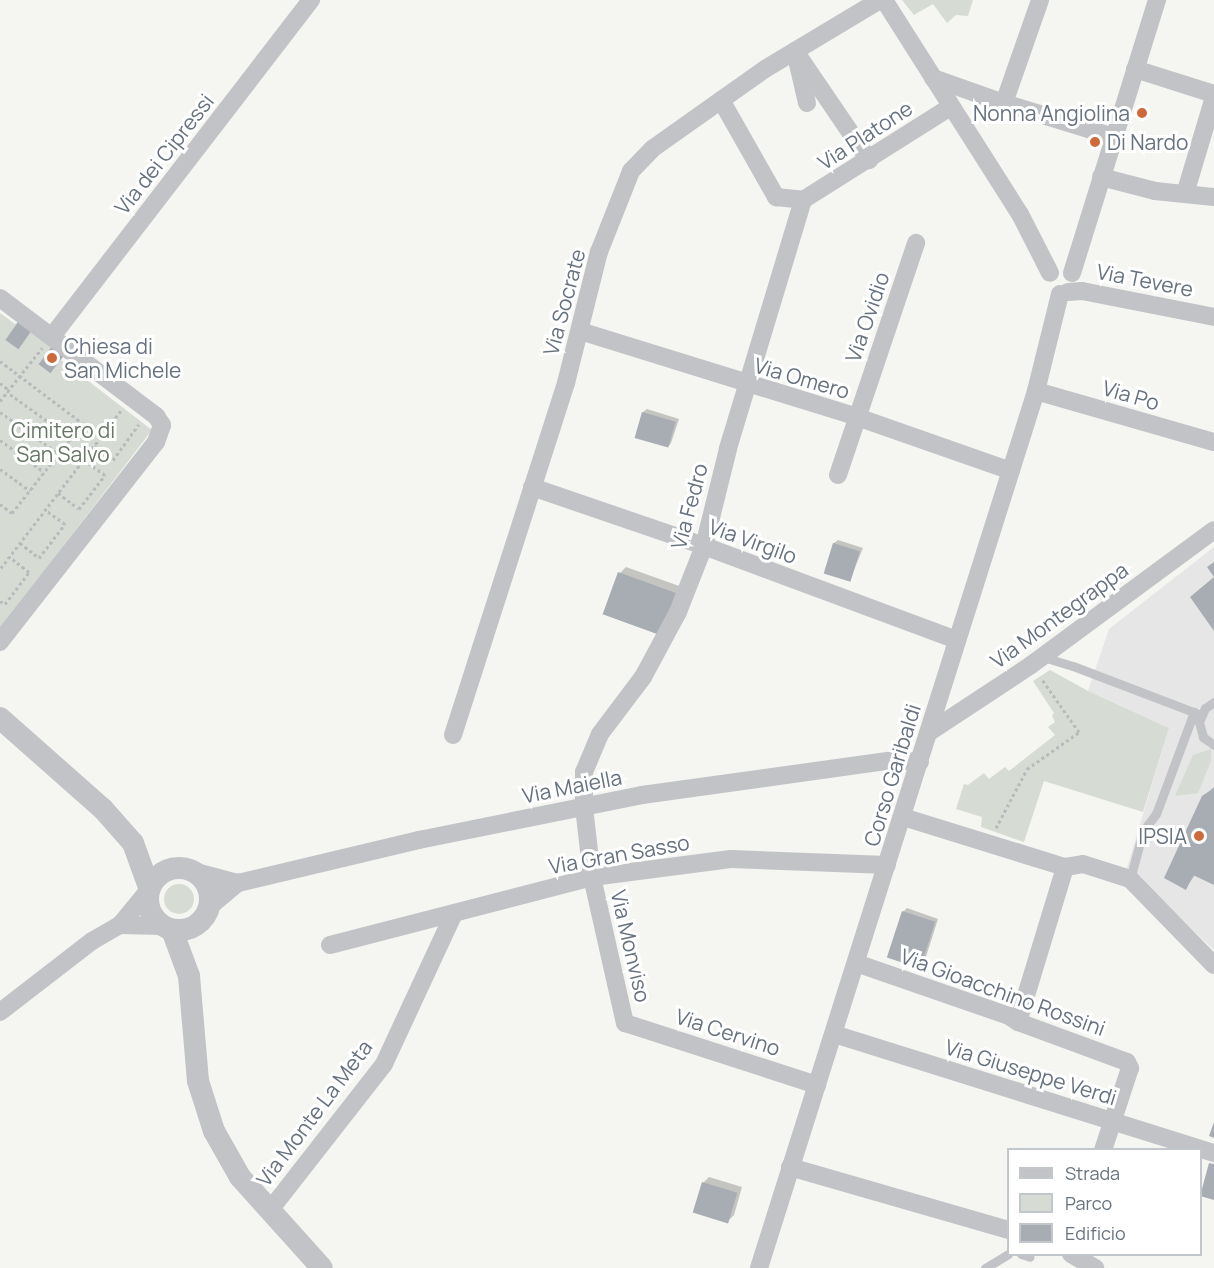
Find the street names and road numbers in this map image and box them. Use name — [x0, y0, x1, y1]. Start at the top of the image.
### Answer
street label: Via dei Cipressi — [109, 89, 219, 219]
street label: Via Platone — [813, 95, 917, 175]
street label: Via Socrate — [538, 246, 590, 358]
street label: Via Tevere — [1095, 258, 1195, 302]
street label: Via Ovidio — [840, 269, 894, 365]
street label: Via Omero — [751, 352, 853, 404]
street label: Via Po — [1100, 375, 1162, 415]
street label: Via Fedro — [665, 460, 713, 552]
street label: Via Virgilo — [705, 513, 801, 569]
street label: Via Montegrappa — [985, 557, 1133, 673]
street label: Corso Garibaldi — [858, 701, 926, 849]
street label: Via Maiella — [520, 764, 624, 808]
street label: Via Gran Sasso — [547, 829, 691, 879]
street label: Via Monviso — [606, 887, 656, 1005]
street label: Via Gioacchino Rossini — [897, 943, 1109, 1041]
street label: Via Cervino — [673, 1003, 783, 1061]
street label: Via Giuseppe Verdi — [942, 1034, 1120, 1110]
street label: Via Monte La Meta — [251, 1035, 377, 1191]

